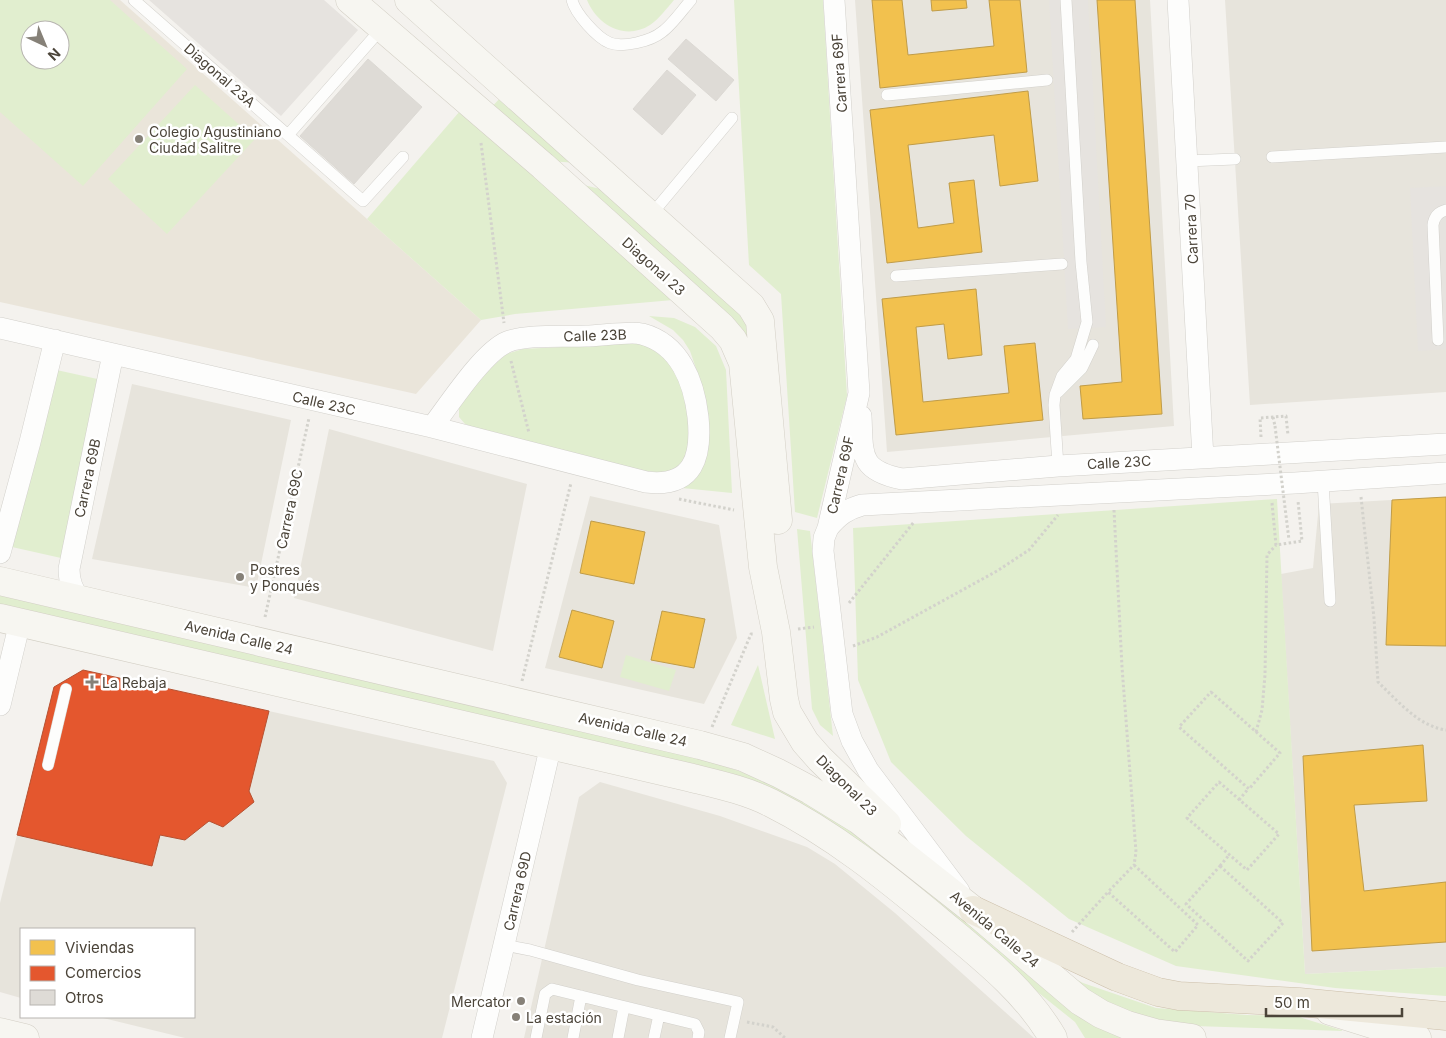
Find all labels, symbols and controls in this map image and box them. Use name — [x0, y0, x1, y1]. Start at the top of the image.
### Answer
north arrow — [20, 20, 70, 70]
street label: Carrera 69F — [828, 33, 850, 113]
street label: Diagonal 23A — [181, 40, 259, 111]
text: N — [45, 45, 64, 65]
place label: Colegio Agustiniano Ciudad Salitre — [149, 123, 282, 156]
marker: Colegio Agustiniano Ciudad Salitre — [133, 133, 145, 145]
street label: Carrera 70 — [1181, 193, 1201, 265]
street label: Diagonal 23 — [619, 233, 689, 299]
street label: Calle 23B — [563, 325, 627, 345]
street label: Calle 23C — [291, 387, 357, 419]
street label: Carrera 69F — [823, 434, 857, 516]
street label: Carrera 69B — [70, 437, 104, 519]
street label: Calle 23C — [1086, 452, 1152, 472]
street label: Carrera 69C — [272, 467, 306, 551]
place label: Postres y Ponqués — [250, 561, 320, 594]
marker: Postres y Ponqués — [234, 571, 246, 583]
street label: Avenida Calle 24 — [183, 616, 295, 658]
place label: La Rebaja — [102, 674, 167, 691]
marker: La Rebaja — [86, 676, 98, 688]
street label: Avenida Calle 24 — [577, 708, 689, 750]
street label: Diagonal 23 — [813, 751, 881, 819]
street label: Carrera 69D — [500, 849, 534, 933]
street label: Avenida Calle 24 — [947, 887, 1043, 971]
legend — [20, 928, 195, 1018]
text: Viviendas — [65, 938, 134, 957]
text: Comercios — [65, 963, 141, 982]
scale bar — [1266, 986, 1402, 1018]
text: Otros — [65, 988, 104, 1007]
place label: Mercator — [451, 993, 511, 1010]
text: 50 m — [1274, 993, 1310, 1012]
marker: Mercator — [515, 995, 527, 1007]
place label: La estación — [526, 1009, 602, 1026]
marker: La estación — [510, 1011, 522, 1023]

